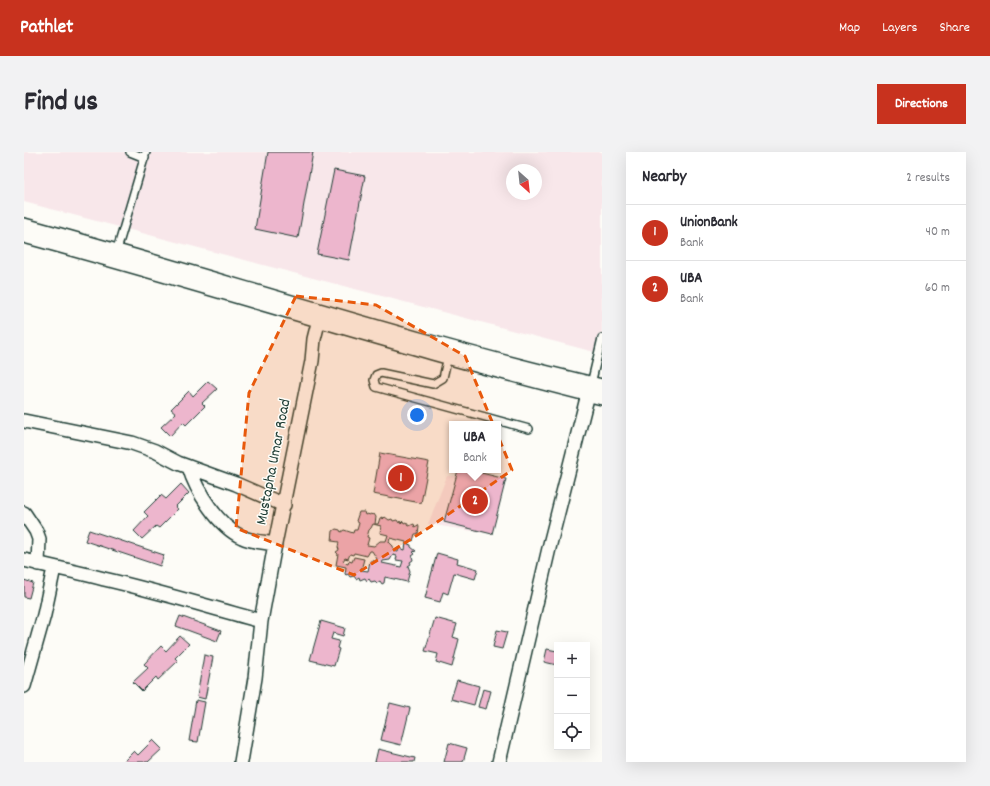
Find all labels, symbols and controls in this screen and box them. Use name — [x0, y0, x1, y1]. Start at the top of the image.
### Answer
text: Pathlet — [20, 15, 73, 42]
text: Map — [839, 18, 860, 38]
text: Layers — [882, 18, 917, 38]
text: Share — [939, 18, 970, 38]
text: Find us — [24, 84, 98, 124]
button: Directions — [877, 84, 966, 124]
north arrow — [506, 164, 542, 200]
text: Nearby — [642, 166, 686, 190]
text: 2 results — [906, 169, 950, 188]
text: UnionBank — [680, 212, 738, 234]
text: 1 — [654, 223, 656, 242]
text: 40 m — [926, 223, 950, 242]
text: Bank — [680, 234, 704, 253]
text: UBA — [680, 268, 703, 290]
text: 2 — [652, 279, 658, 298]
text: 60 m — [925, 279, 950, 298]
text: Bank — [680, 290, 704, 309]
street label: Mustapha Umar Road — [250, 397, 298, 527]
your location — [407, 405, 427, 425]
popup — [449, 421, 501, 473]
text: UBA — [463, 427, 486, 449]
text: Bank — [463, 449, 487, 468]
pin: 1 — [388, 463, 414, 493]
pin: 2 — [462, 486, 488, 516]
map controls — [554, 642, 590, 750]
button: + — [554, 642, 590, 678]
button: − — [554, 678, 590, 714]
button: locate — [554, 714, 590, 750]

